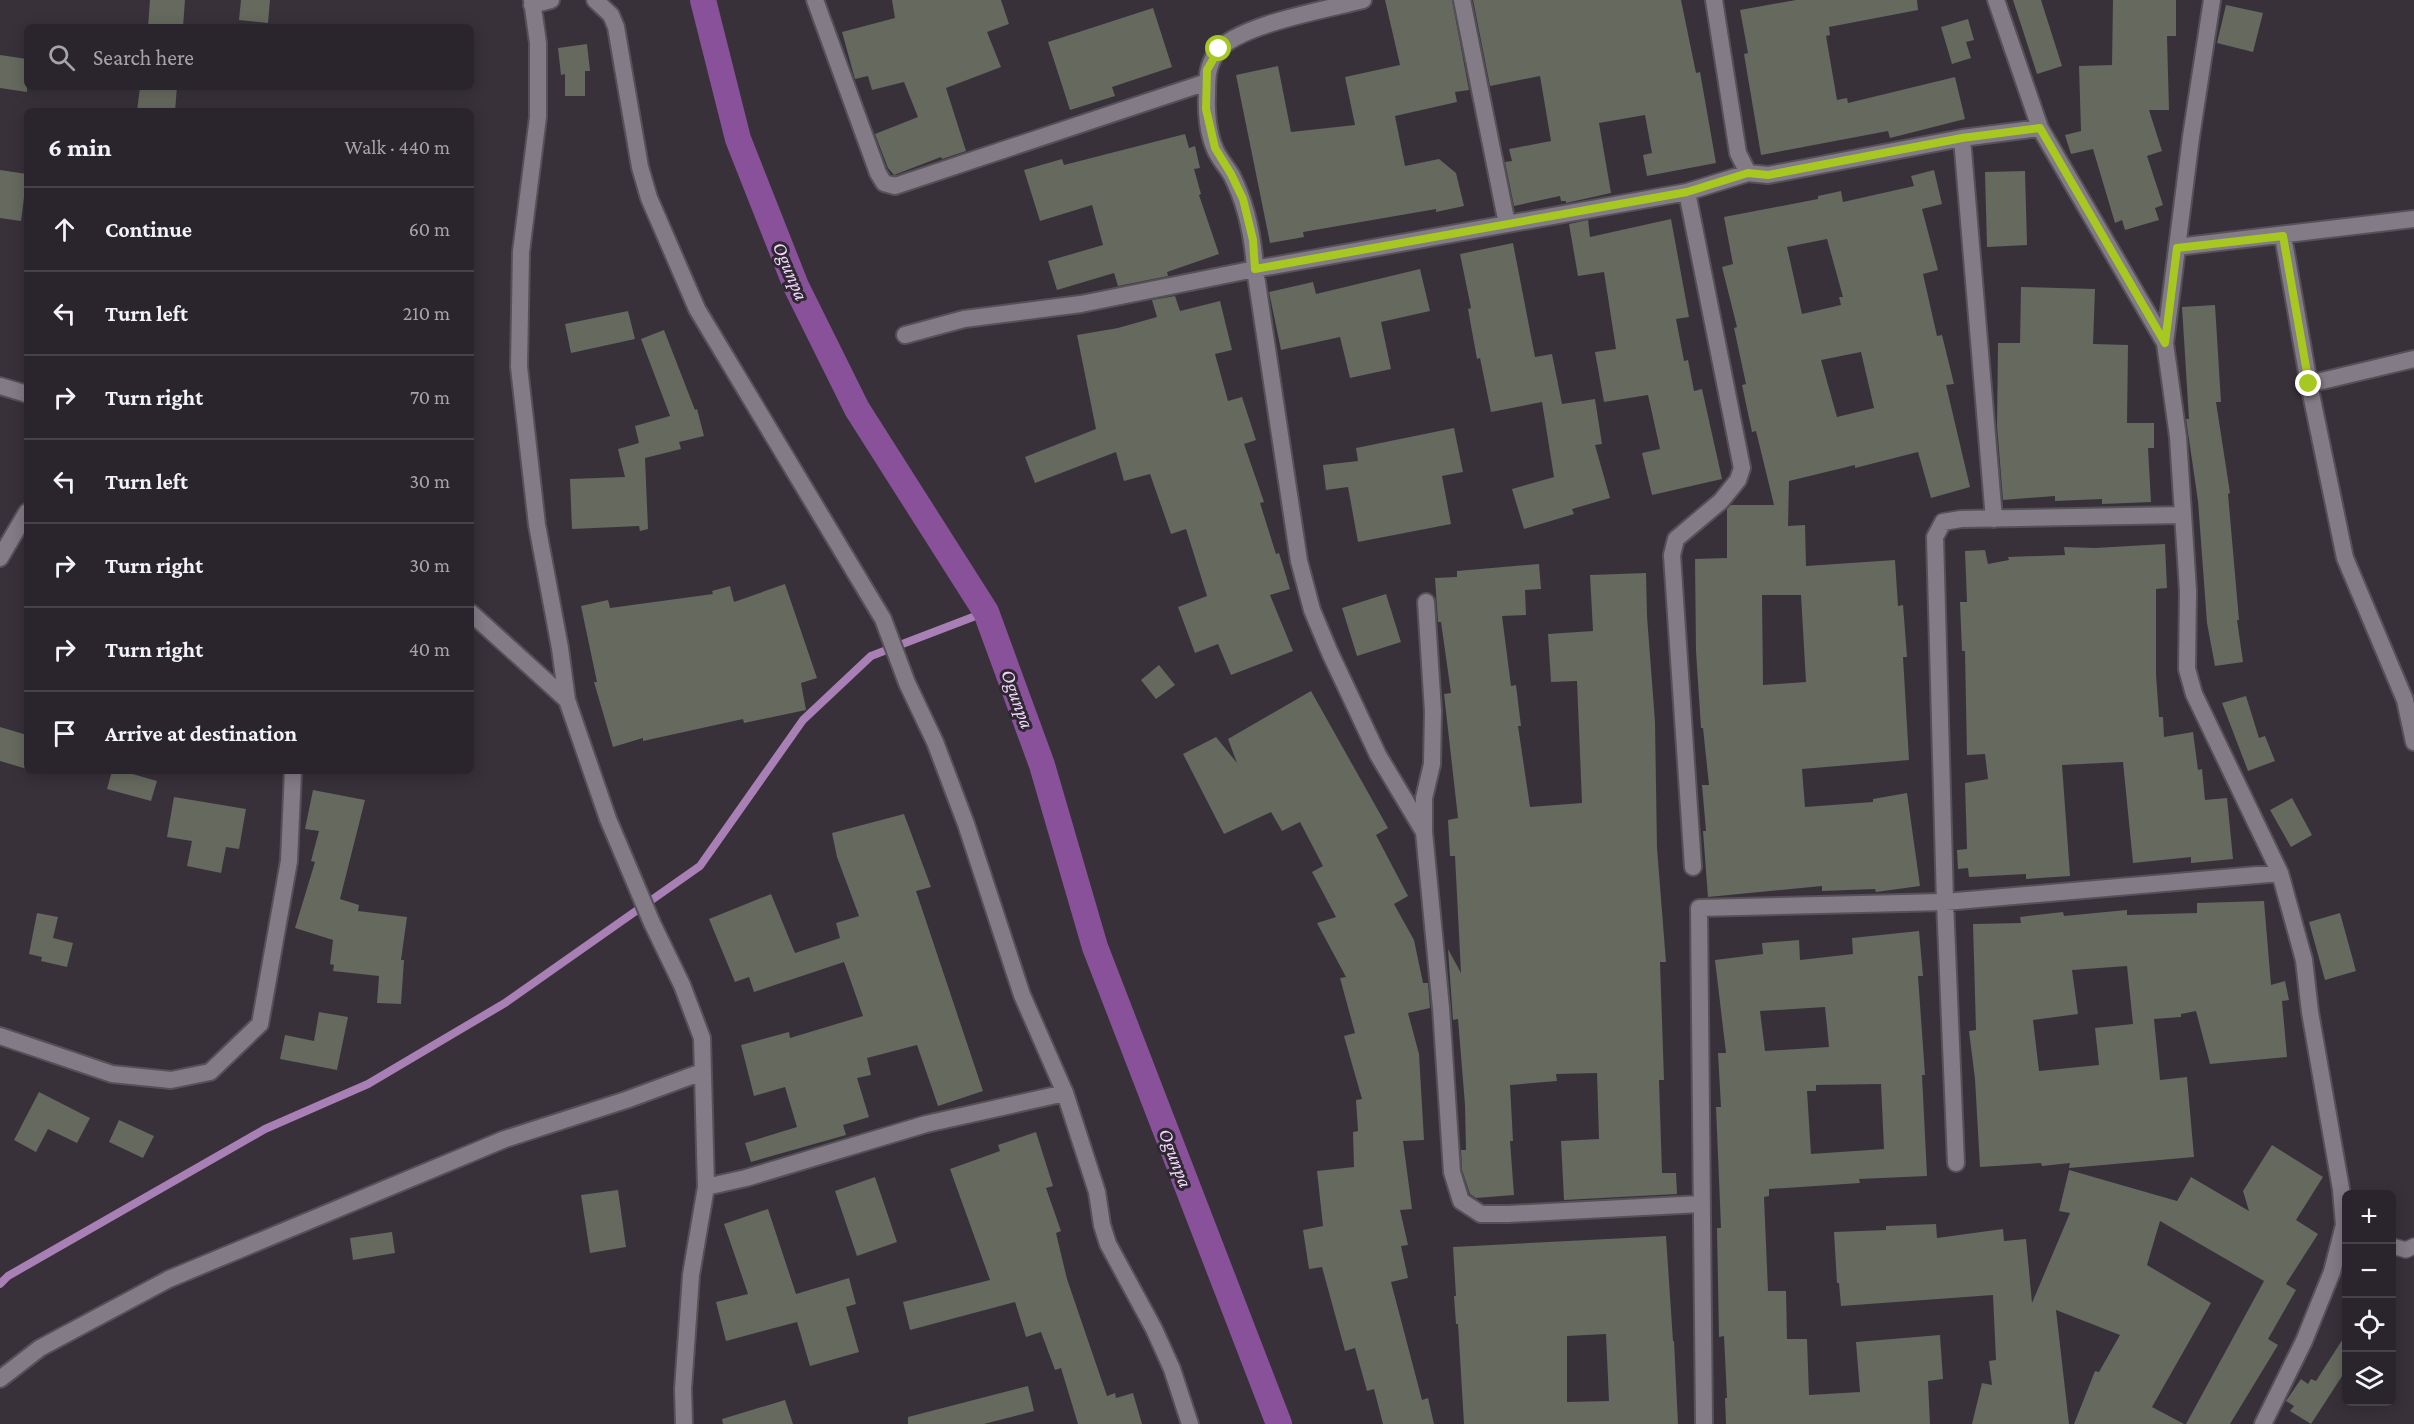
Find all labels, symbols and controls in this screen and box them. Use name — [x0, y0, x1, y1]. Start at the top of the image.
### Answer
search box — [24, 24, 474, 90]
route start — [1205, 35, 1231, 61]
icon: search — [45, 41, 78, 74]
text: Search here — [93, 45, 194, 70]
text: 6 min — [48, 133, 112, 162]
text: Walk · 440 m — [345, 136, 450, 158]
icon: ahead — [48, 213, 81, 246]
text: Continue — [105, 217, 192, 242]
text: 60 m — [409, 218, 450, 240]
water label: Ogunpa — [768, 238, 813, 304]
icon: left — [48, 297, 81, 330]
text: Turn left — [105, 301, 188, 326]
text: 210 m — [403, 302, 450, 324]
route end — [2295, 370, 2321, 396]
icon: right — [48, 381, 81, 414]
text: Turn right — [105, 385, 203, 410]
text: 70 m — [410, 386, 450, 408]
icon: left — [48, 465, 81, 498]
text: Turn left — [105, 469, 188, 494]
text: 30 m — [409, 470, 450, 492]
icon: right — [48, 549, 81, 582]
text: Turn right — [105, 553, 203, 578]
text: 30 m — [409, 554, 450, 576]
icon: right — [48, 633, 81, 666]
text: Turn right — [105, 637, 203, 662]
text: 40 m — [409, 638, 450, 660]
water label: Ogunpa — [996, 666, 1039, 732]
icon: arrive — [48, 717, 81, 750]
text: Arrive at destination — [105, 721, 297, 746]
water label: Ogunpa — [1154, 1125, 1197, 1191]
map controls — [2342, 1190, 2396, 1406]
button: + — [2342, 1190, 2396, 1244]
button: − — [2342, 1244, 2396, 1298]
button: locate — [2342, 1298, 2396, 1352]
button: layers — [2342, 1352, 2396, 1406]

